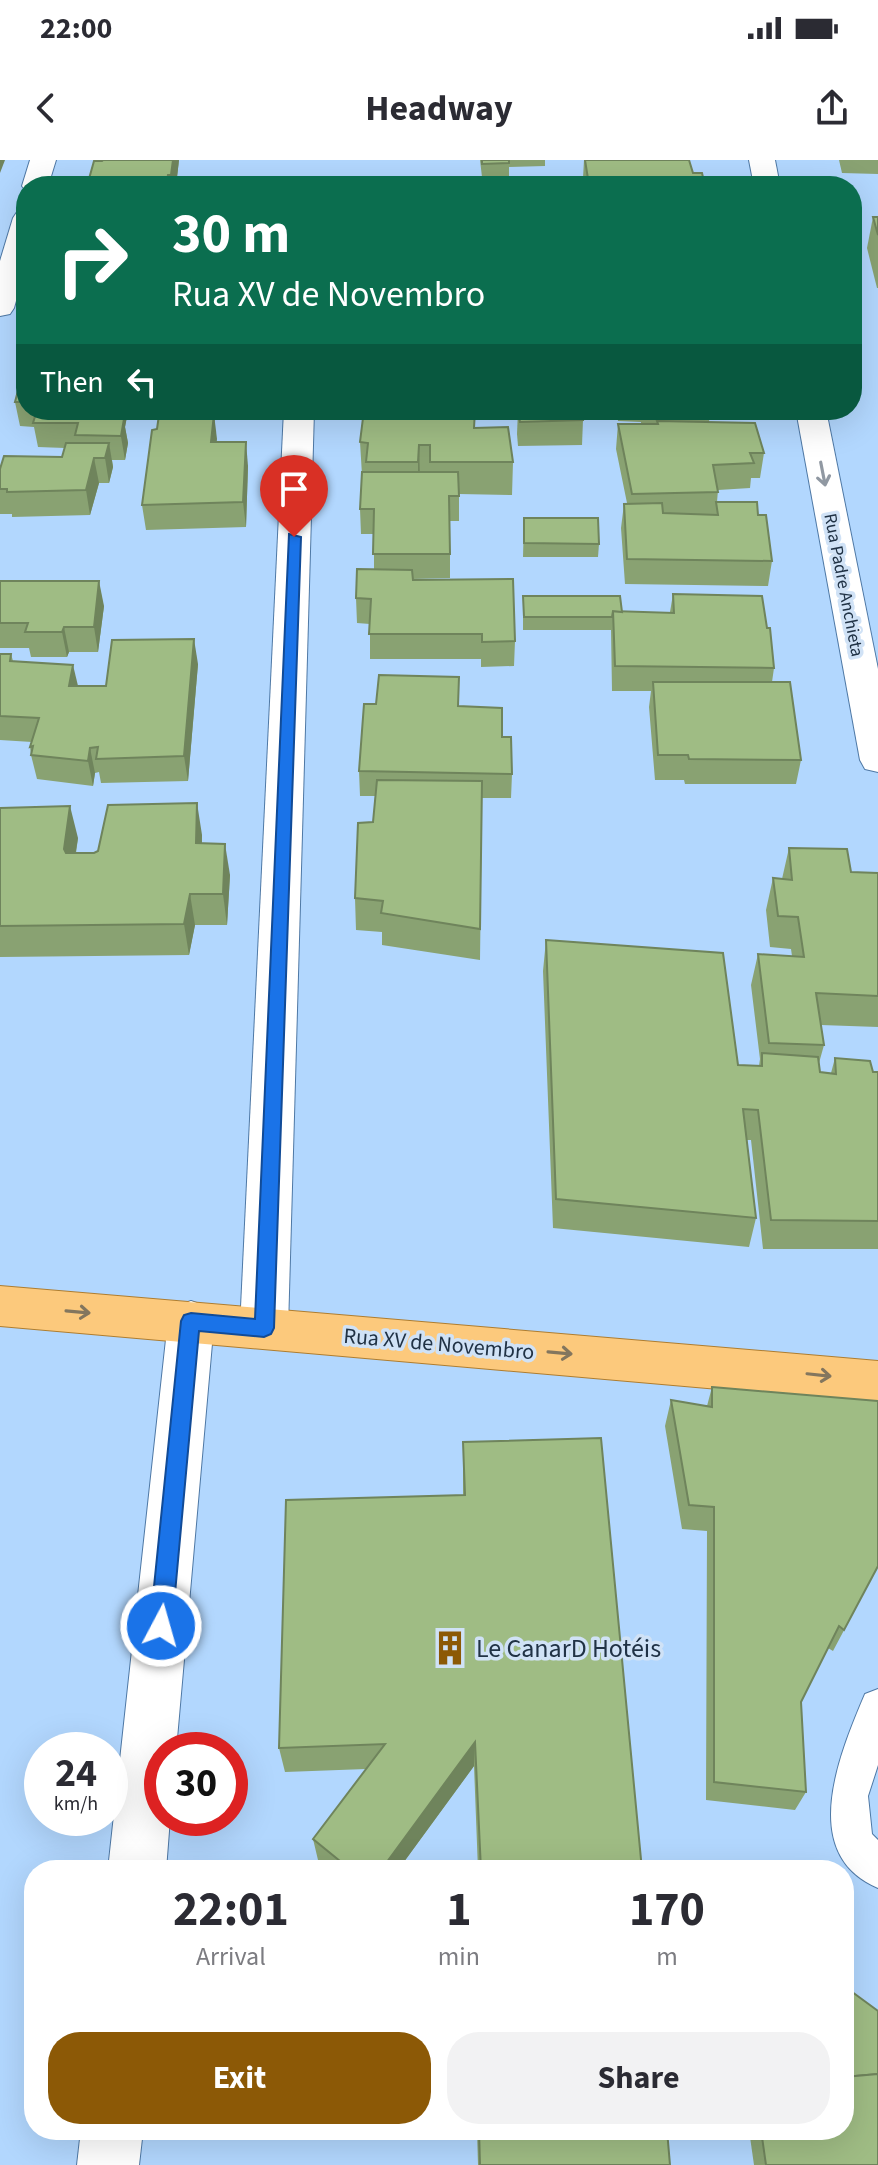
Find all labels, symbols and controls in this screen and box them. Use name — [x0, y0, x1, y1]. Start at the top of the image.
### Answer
text: 22:00 — [40, 7, 112, 50]
text: Headway — [365, 83, 513, 134]
icon: back — [24, 86, 68, 130]
icon: share — [810, 86, 854, 130]
text: 30 m — [172, 195, 290, 274]
icon: right — [40, 208, 144, 312]
text: Rua XV de Novembro — [172, 269, 485, 320]
icon: left — [120, 360, 164, 404]
text: Then — [40, 361, 104, 404]
pin — [260, 455, 328, 537]
one-way arrow — [816, 460, 831, 486]
icon: arrive — [272, 467, 316, 511]
street label: Rua Padre Anchieta — [817, 511, 870, 659]
one-way arrow — [64, 1305, 91, 1320]
street label: Rua XV de Novembro — [342, 1320, 536, 1368]
one-way arrow — [546, 1346, 573, 1361]
one-way arrow — [805, 1368, 832, 1383]
position arrow — [119, 1584, 203, 1668]
building icon: Le CanarD Hotéis — [431, 1629, 469, 1667]
place label: Le CanarD Hotéis — [476, 1630, 661, 1667]
speed limit sign: 30 — [144, 1732, 248, 1836]
text: 24 — [55, 1745, 97, 1802]
text: km/h — [54, 1790, 98, 1818]
text: 22:01 — [173, 1876, 289, 1944]
text: 1 — [446, 1876, 472, 1944]
text: 170 — [629, 1876, 705, 1944]
text: Arrival — [196, 1938, 266, 1975]
text: min — [438, 1938, 480, 1975]
text: m — [656, 1938, 678, 1975]
button: Exit — [48, 2032, 431, 2124]
button: Share — [447, 2032, 830, 2124]

